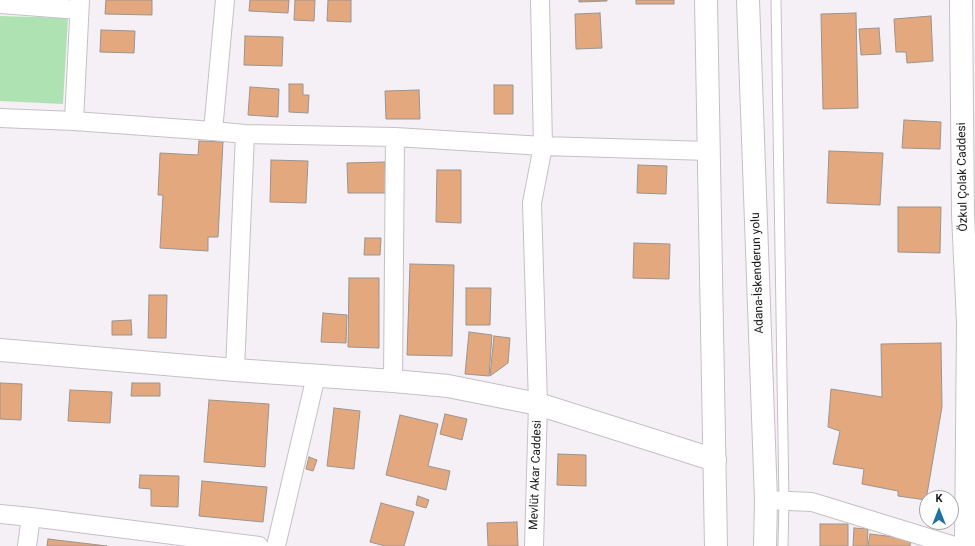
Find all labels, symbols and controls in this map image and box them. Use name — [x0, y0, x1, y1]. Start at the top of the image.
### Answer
street label: Özkul Çolak Caddesi — [955, 122, 971, 232]
street label: Adana-İskenderun yolu — [749, 212, 767, 334]
street label: Mevlüt Akar Caddesi — [527, 420, 545, 530]
north arrow — [919, 490, 959, 530]
text: K — [936, 492, 943, 505]

